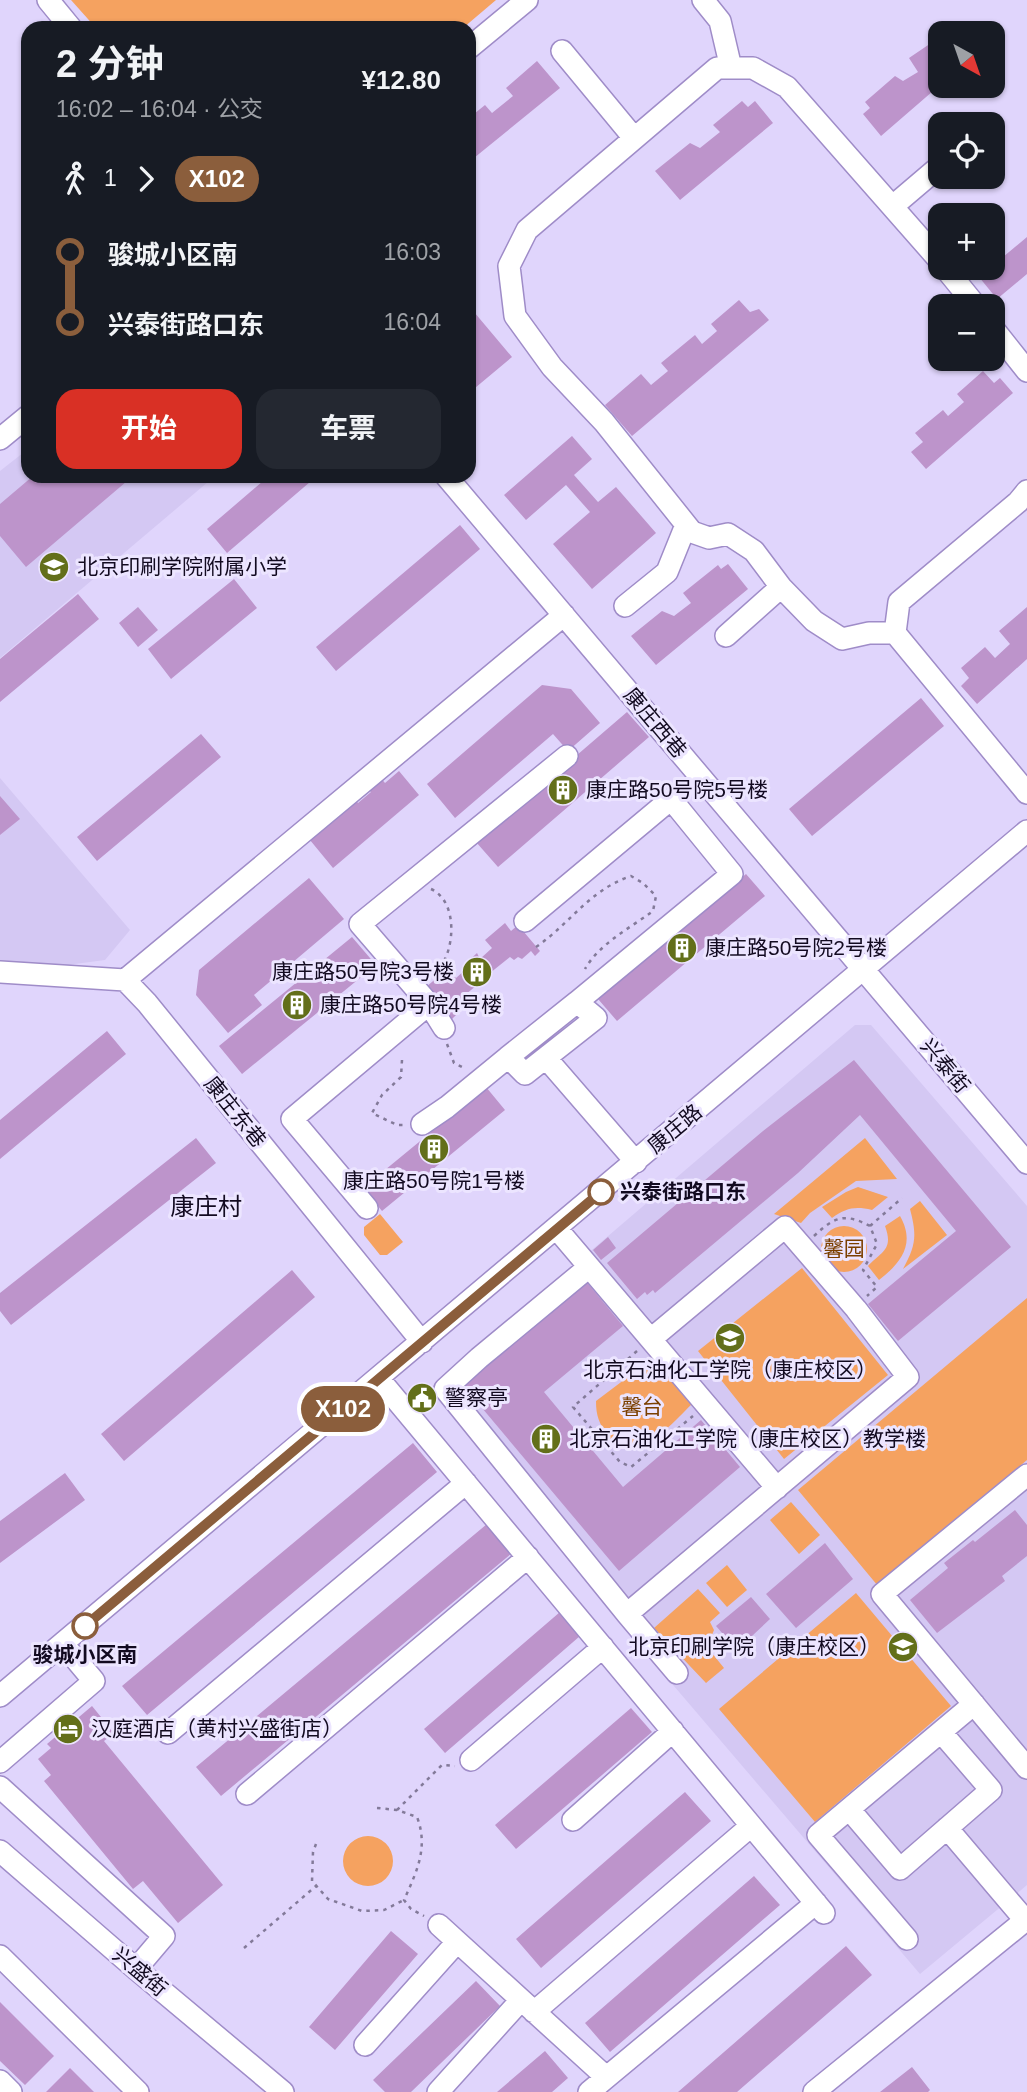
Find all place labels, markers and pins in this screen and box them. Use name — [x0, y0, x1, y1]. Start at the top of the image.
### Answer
school or university icon: 北京印刷学院附属小学 — [37, 550, 71, 584]
place label: 北京印刷学院附属小学 — [77, 555, 287, 578]
building icon: 康庄路50号院5号楼 — [546, 773, 580, 807]
place label: 康庄路50号院5号楼 — [586, 778, 768, 801]
building icon: 康庄路50号院2号楼 — [665, 931, 699, 965]
place label: 康庄路50号院2号楼 — [705, 936, 887, 959]
building icon: 康庄路50号院3号楼 — [460, 955, 494, 989]
place label: 康庄路50号院3号楼 — [272, 960, 454, 983]
building icon: 康庄路50号院4号楼 — [280, 988, 314, 1022]
place label: 康庄路50号院4号楼 — [320, 993, 502, 1016]
building icon: 康庄路50号院1号楼 — [417, 1132, 451, 1166]
place label: 康庄路50号院1号楼 — [343, 1169, 525, 1192]
marker: 兴泰街路口东 — [588, 1179, 614, 1205]
place label: 兴泰街路口东 — [620, 1180, 746, 1203]
school or university icon: 北京石油化工学院（康庄校区） — [713, 1321, 747, 1355]
place label: 北京石油化工学院（康庄校区） — [583, 1358, 877, 1381]
public building icon: 警察亭 — [405, 1381, 439, 1415]
place label: 警察亭 — [445, 1386, 508, 1409]
building icon: 北京石油化工学院（康庄校区）教学楼 — [529, 1422, 563, 1456]
place label: 北京石油化工学院（康庄校区）教学楼 — [569, 1427, 926, 1450]
marker: 骏城小区南 — [72, 1613, 98, 1639]
school or university icon: 北京印刷学院（康庄校区） — [886, 1630, 920, 1664]
place label: 北京印刷学院（康庄校区） — [628, 1635, 880, 1658]
place label: 骏城小区南 — [33, 1643, 138, 1666]
hotel icon: 汉庭酒店（黄村兴盛街店） — [51, 1712, 85, 1746]
place label: 汉庭酒店（黄村兴盛街店） — [91, 1717, 343, 1740]

